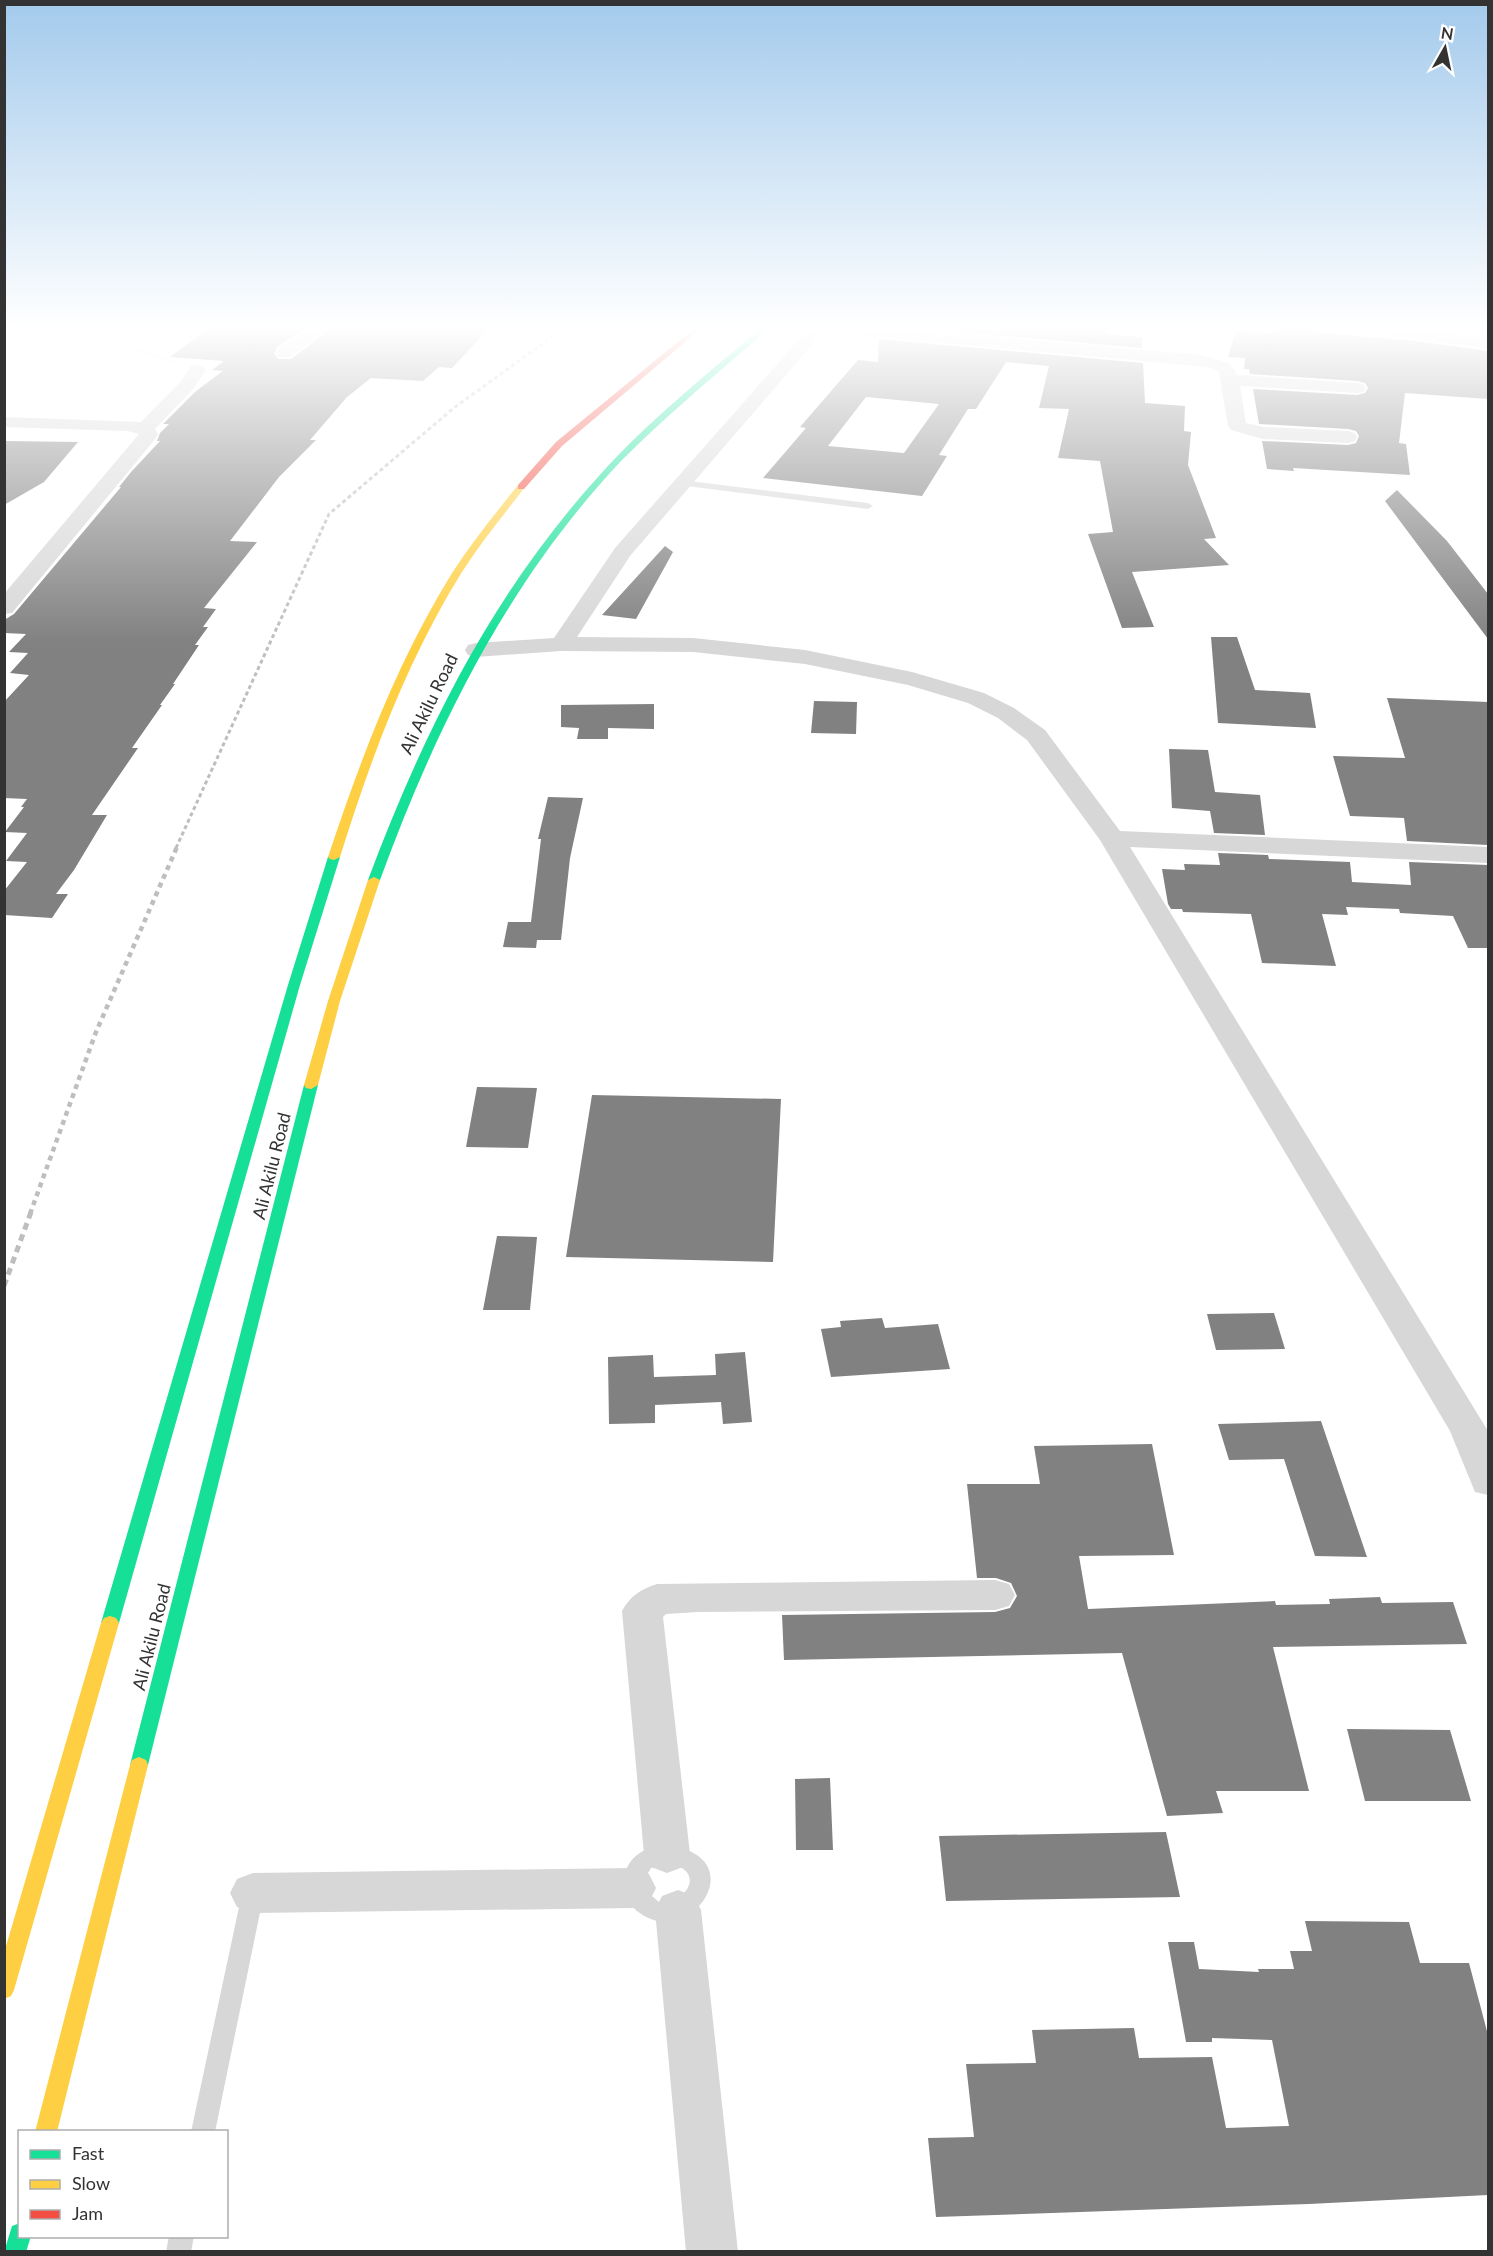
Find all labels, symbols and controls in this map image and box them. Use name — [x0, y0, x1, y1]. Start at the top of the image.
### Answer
north arrow — [1415, 18, 1475, 78]
text: N — [1440, 22, 1455, 43]
street label: Ali Akilu Road — [394, 650, 462, 757]
street label: Ali Akilu Road — [247, 1110, 295, 1221]
street label: Ali Akilu Road — [127, 1581, 175, 1692]
legend — [18, 2130, 228, 2238]
text: Fast — [72, 2142, 105, 2164]
text: Slow — [72, 2172, 110, 2194]
text: Jam — [72, 2202, 103, 2224]

